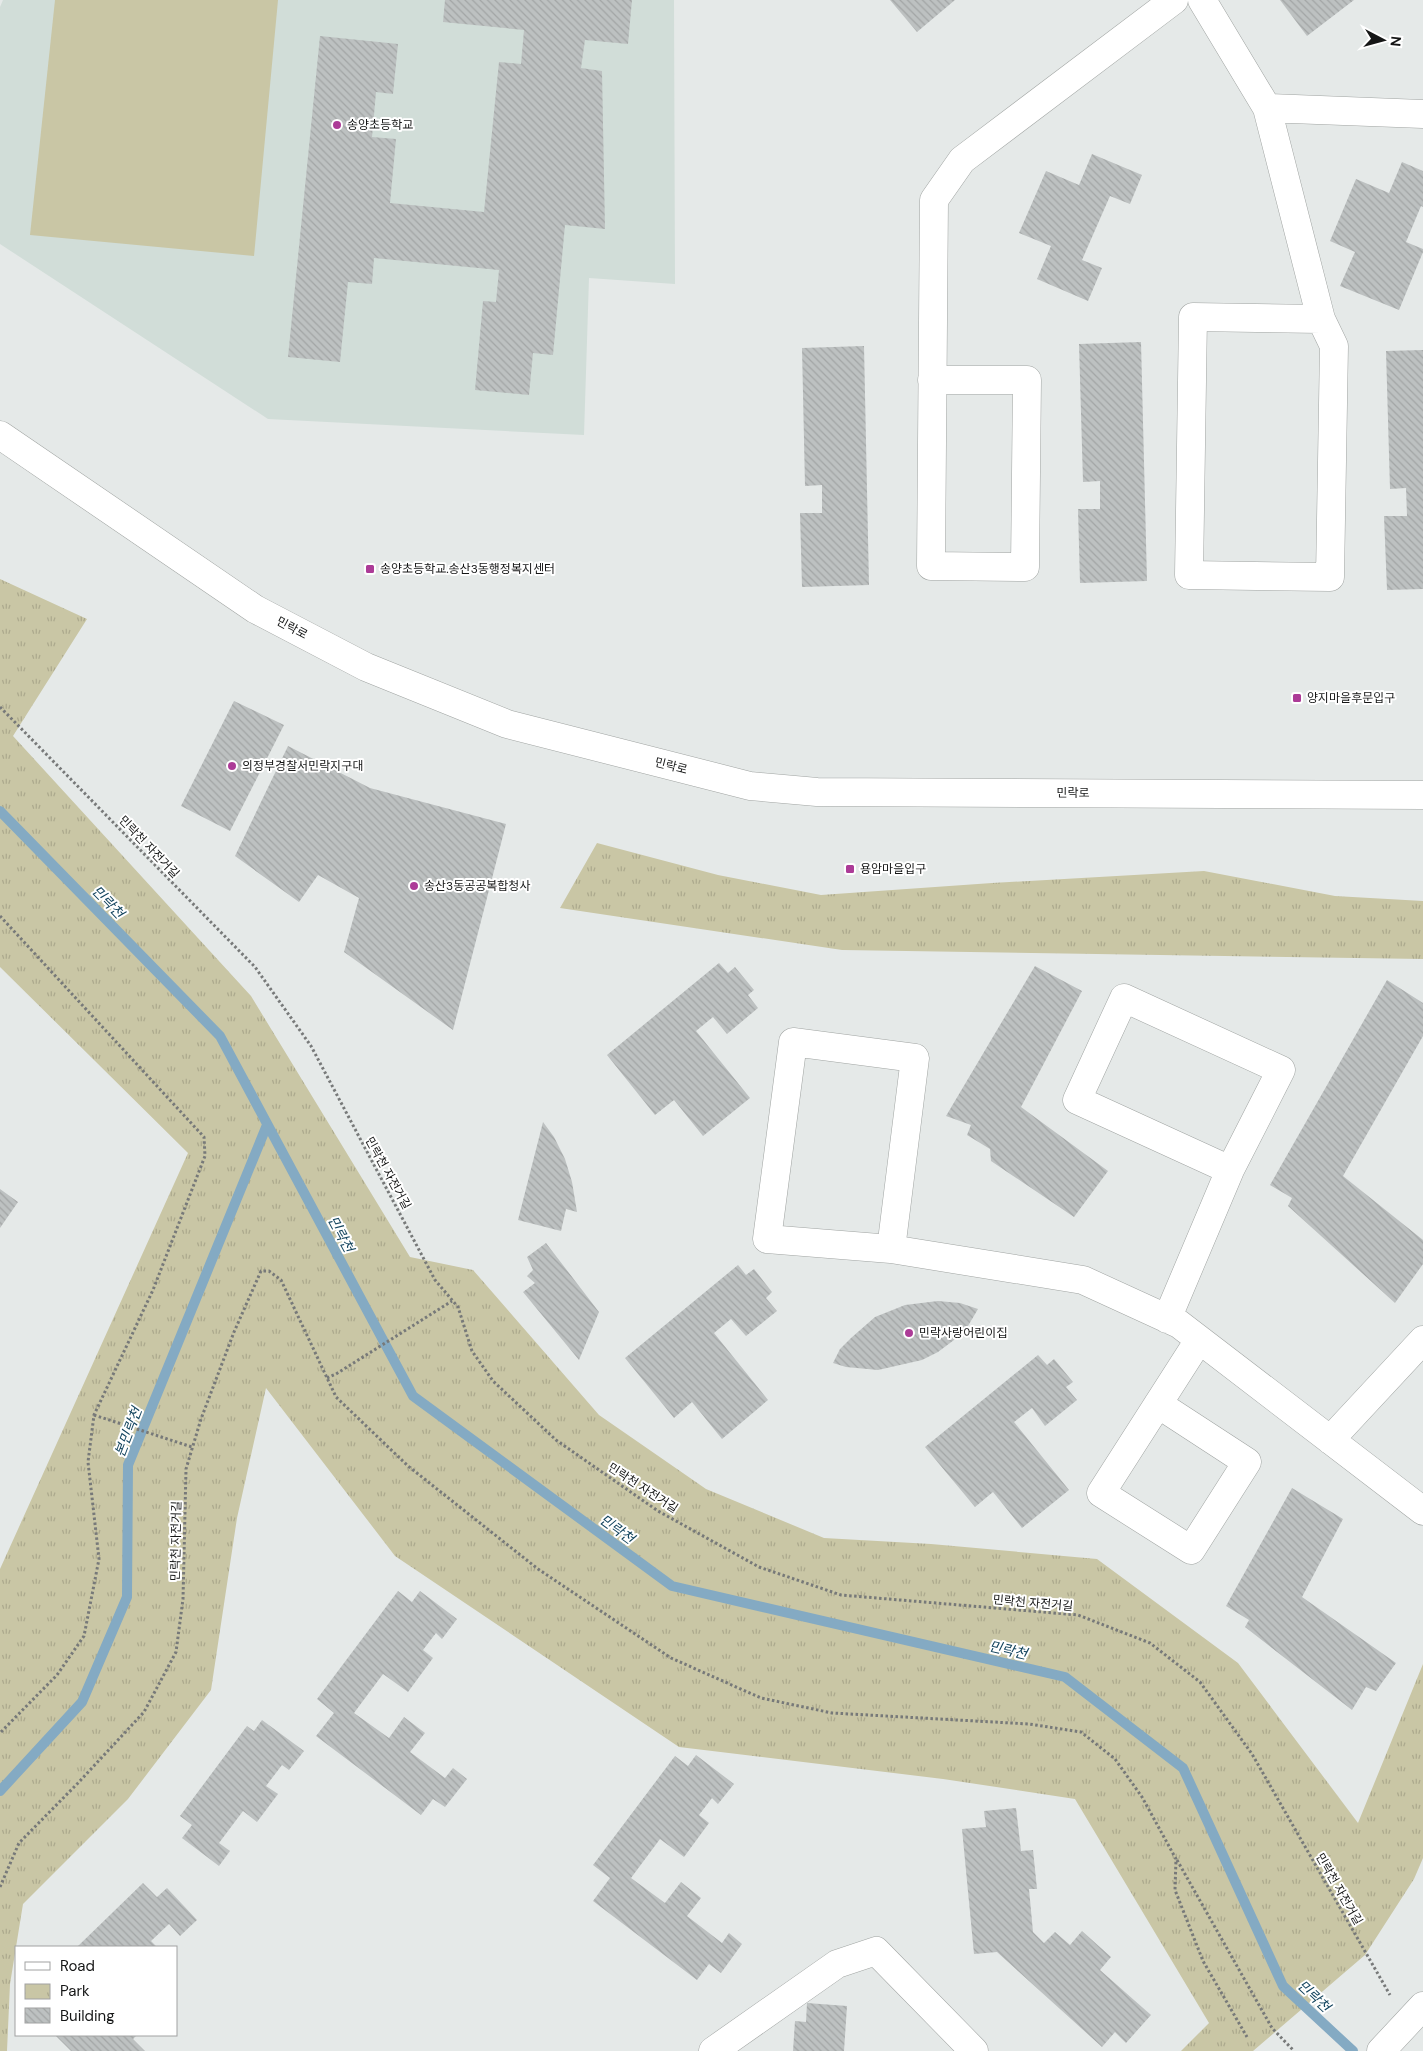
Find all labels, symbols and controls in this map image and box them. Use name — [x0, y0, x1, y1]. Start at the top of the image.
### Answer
north arrow — [1358, 15, 1408, 65]
text: N — [1386, 35, 1405, 47]
place label: 송양초등학교 — [347, 117, 413, 133]
marker: 송양초등학교 — [331, 119, 343, 131]
place label: 송양초등학교.송산3동행정복지센터 — [380, 561, 555, 577]
marker: 송양초등학교.송산3동행정복지센터 — [364, 563, 376, 575]
street label: 민락로 — [274, 613, 310, 643]
place label: 양지마을후문입구 — [1307, 690, 1395, 706]
marker: 양지마을후문입구 — [1291, 692, 1303, 704]
street label: 민락로 — [653, 754, 689, 778]
place label: 의정부경찰서민락지구대 — [242, 758, 363, 774]
marker: 의정부경찰서민락지구대 — [226, 760, 238, 772]
street label: 민락로 — [1056, 785, 1090, 801]
street label: 민락천 자전거길 — [115, 812, 183, 882]
place label: 용암마을입구 — [860, 861, 926, 877]
marker: 용암마을입구 — [844, 863, 856, 875]
place label: 송산3동공공복합청사 — [424, 878, 530, 894]
marker: 송산3동공공복합청사 — [408, 880, 420, 892]
water label: 민락천 — [88, 882, 129, 923]
street label: 민락천 자전거길 — [361, 1134, 415, 1212]
water label: 민락천 — [324, 1213, 359, 1256]
place label: 민락사랑어린이집 — [919, 1325, 1007, 1341]
marker: 민락사랑어린이집 — [903, 1327, 915, 1339]
water label: 본민락천 — [110, 1404, 146, 1459]
street label: 민락천 자전거길 — [605, 1459, 681, 1517]
street label: 민락천 자전거길 — [167, 1501, 185, 1581]
water label: 민락천 — [596, 1510, 639, 1548]
street label: 민락천 자전거길 — [992, 1592, 1074, 1614]
water label: 민락천 — [987, 1637, 1030, 1663]
street label: 민락천 자전거길 — [1312, 1850, 1366, 1928]
legend — [15, 1946, 178, 2036]
text: Road — [60, 1956, 95, 1976]
water label: 민락천 — [1294, 1976, 1335, 2017]
text: Park — [60, 1981, 90, 2001]
text: Building — [60, 2006, 115, 2026]

